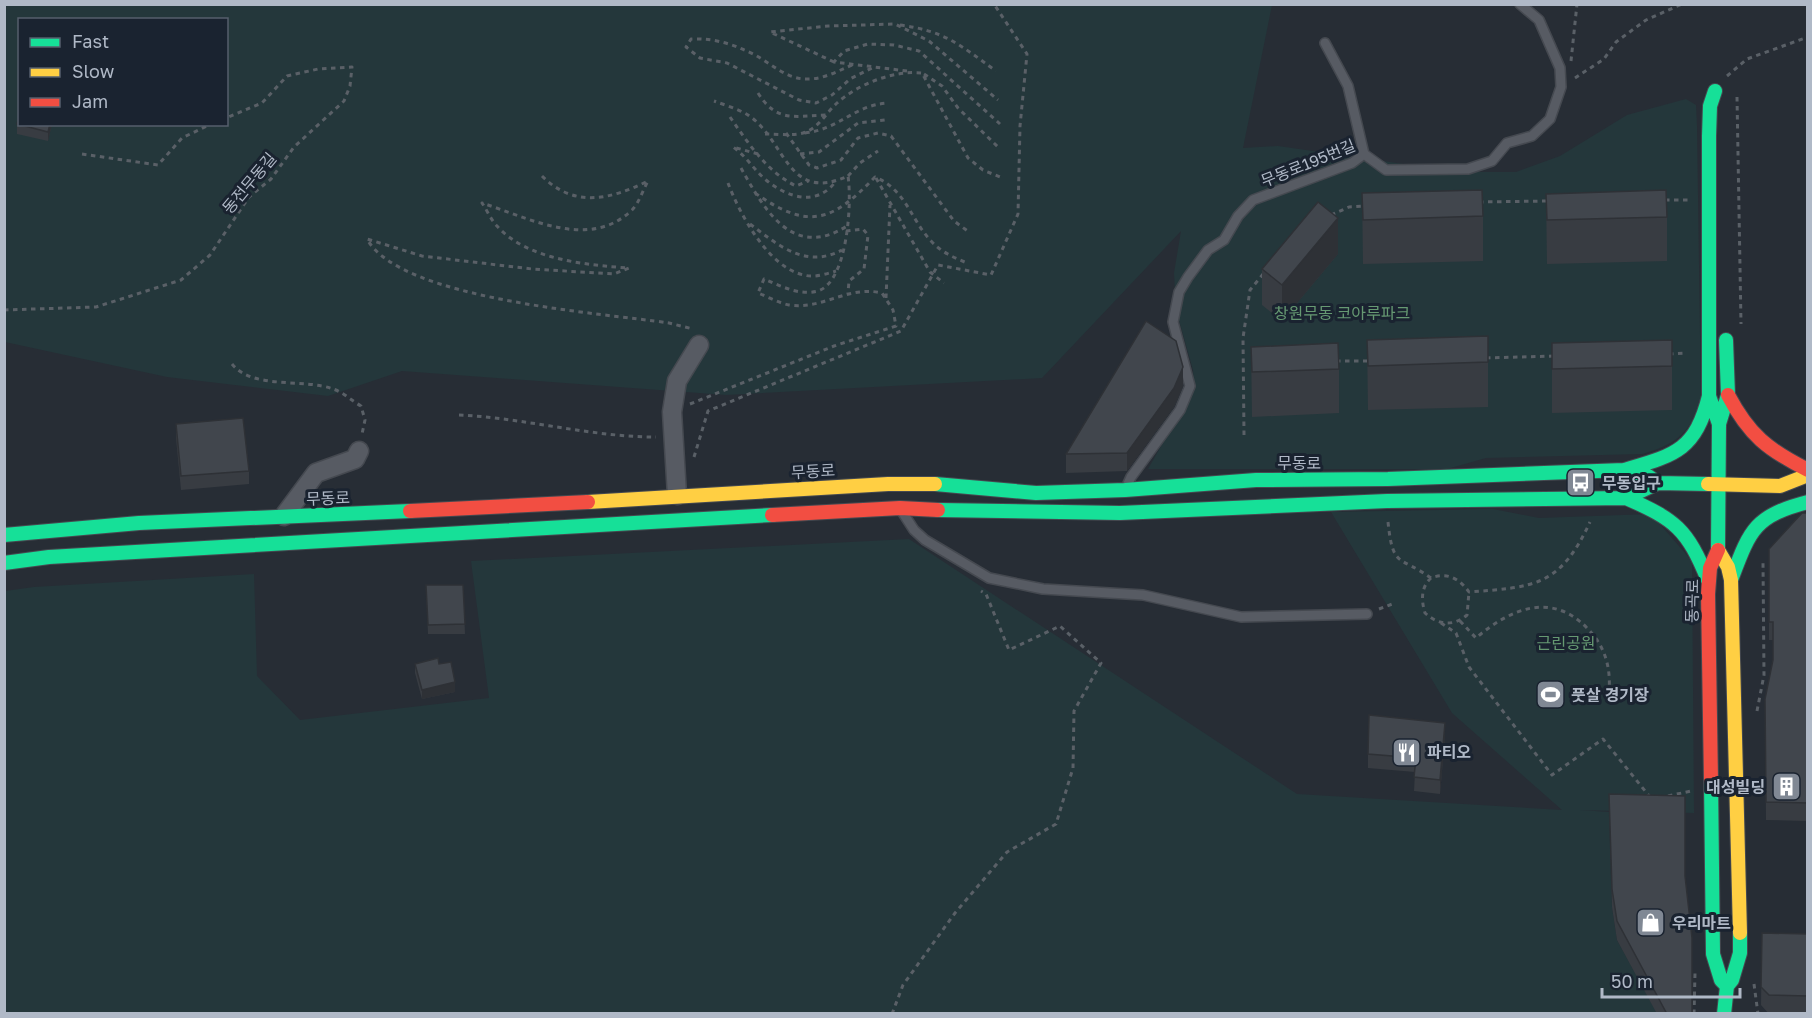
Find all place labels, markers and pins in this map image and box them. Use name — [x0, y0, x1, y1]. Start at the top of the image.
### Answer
bus stop icon: 무동입구 — [1565, 467, 1597, 499]
place label: 무동입구 — [1602, 473, 1661, 493]
sports icon: 풋살 경기장 — [1534, 679, 1566, 711]
place label: 풋살 경기장 — [1571, 685, 1649, 705]
restaurant icon: 파티오 — [1390, 736, 1422, 768]
place label: 파티오 — [1427, 742, 1471, 762]
building icon: 대성빌딩 — [1770, 771, 1802, 803]
place label: 대성빌딩 — [1706, 777, 1765, 797]
shop icon: 우리마트 — [1635, 907, 1667, 939]
place label: 우리마트 — [1672, 913, 1731, 933]

